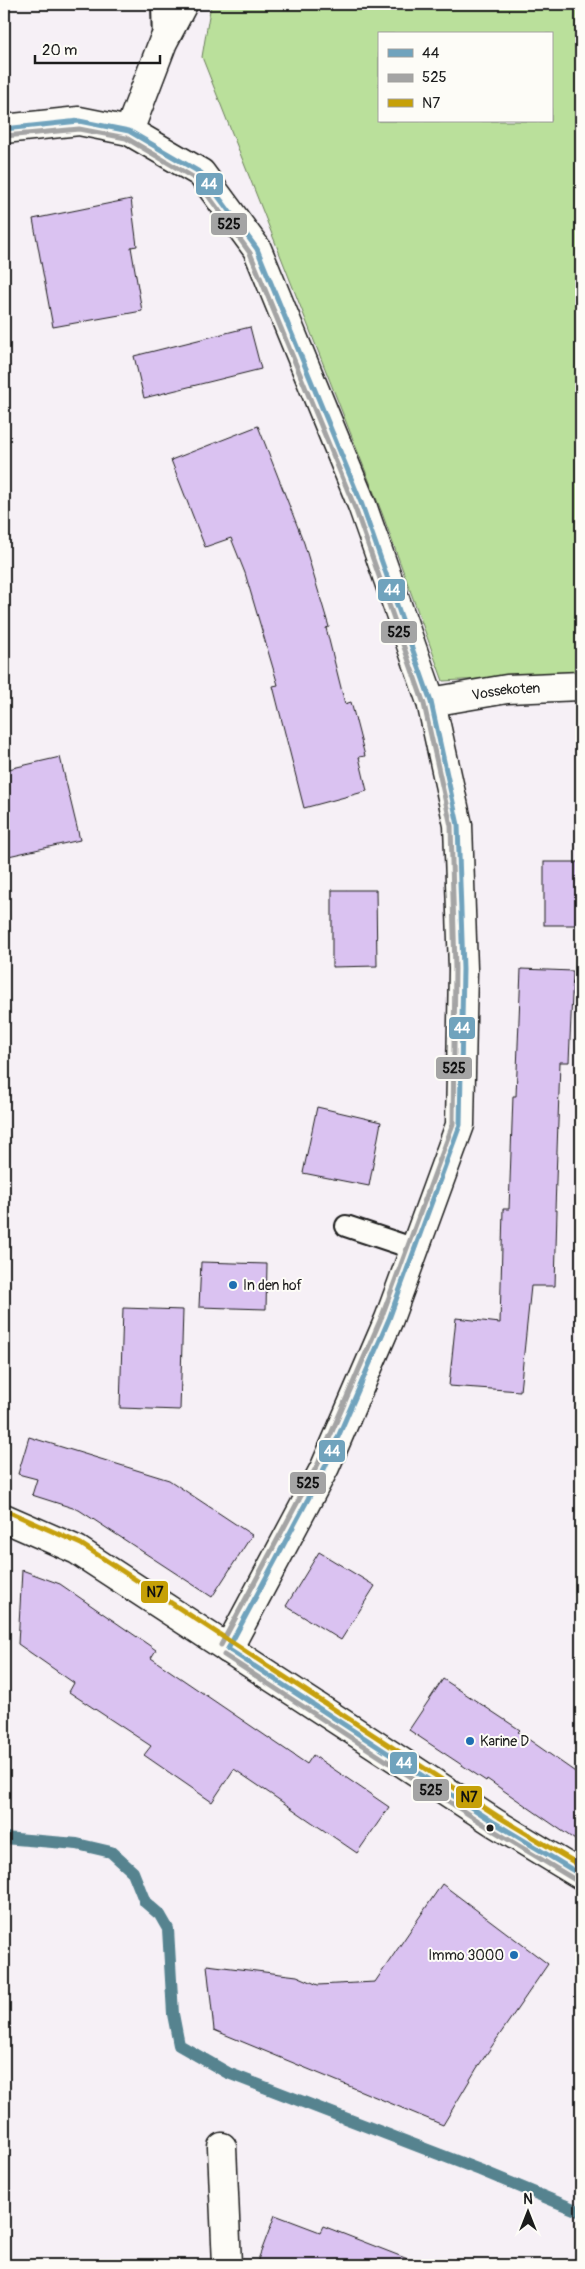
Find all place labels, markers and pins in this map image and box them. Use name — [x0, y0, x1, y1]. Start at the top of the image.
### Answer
place label: In den hof — [243, 1277, 303, 1294]
marker: In den hof — [227, 1279, 239, 1291]
place label: Karine D — [480, 1733, 529, 1750]
marker: Karine D — [464, 1735, 476, 1747]
unlabelled marker — [485, 1823, 495, 1833]
place label: Immo 3000 — [428, 1947, 504, 1964]
marker: Immo 3000 — [508, 1949, 520, 1961]

